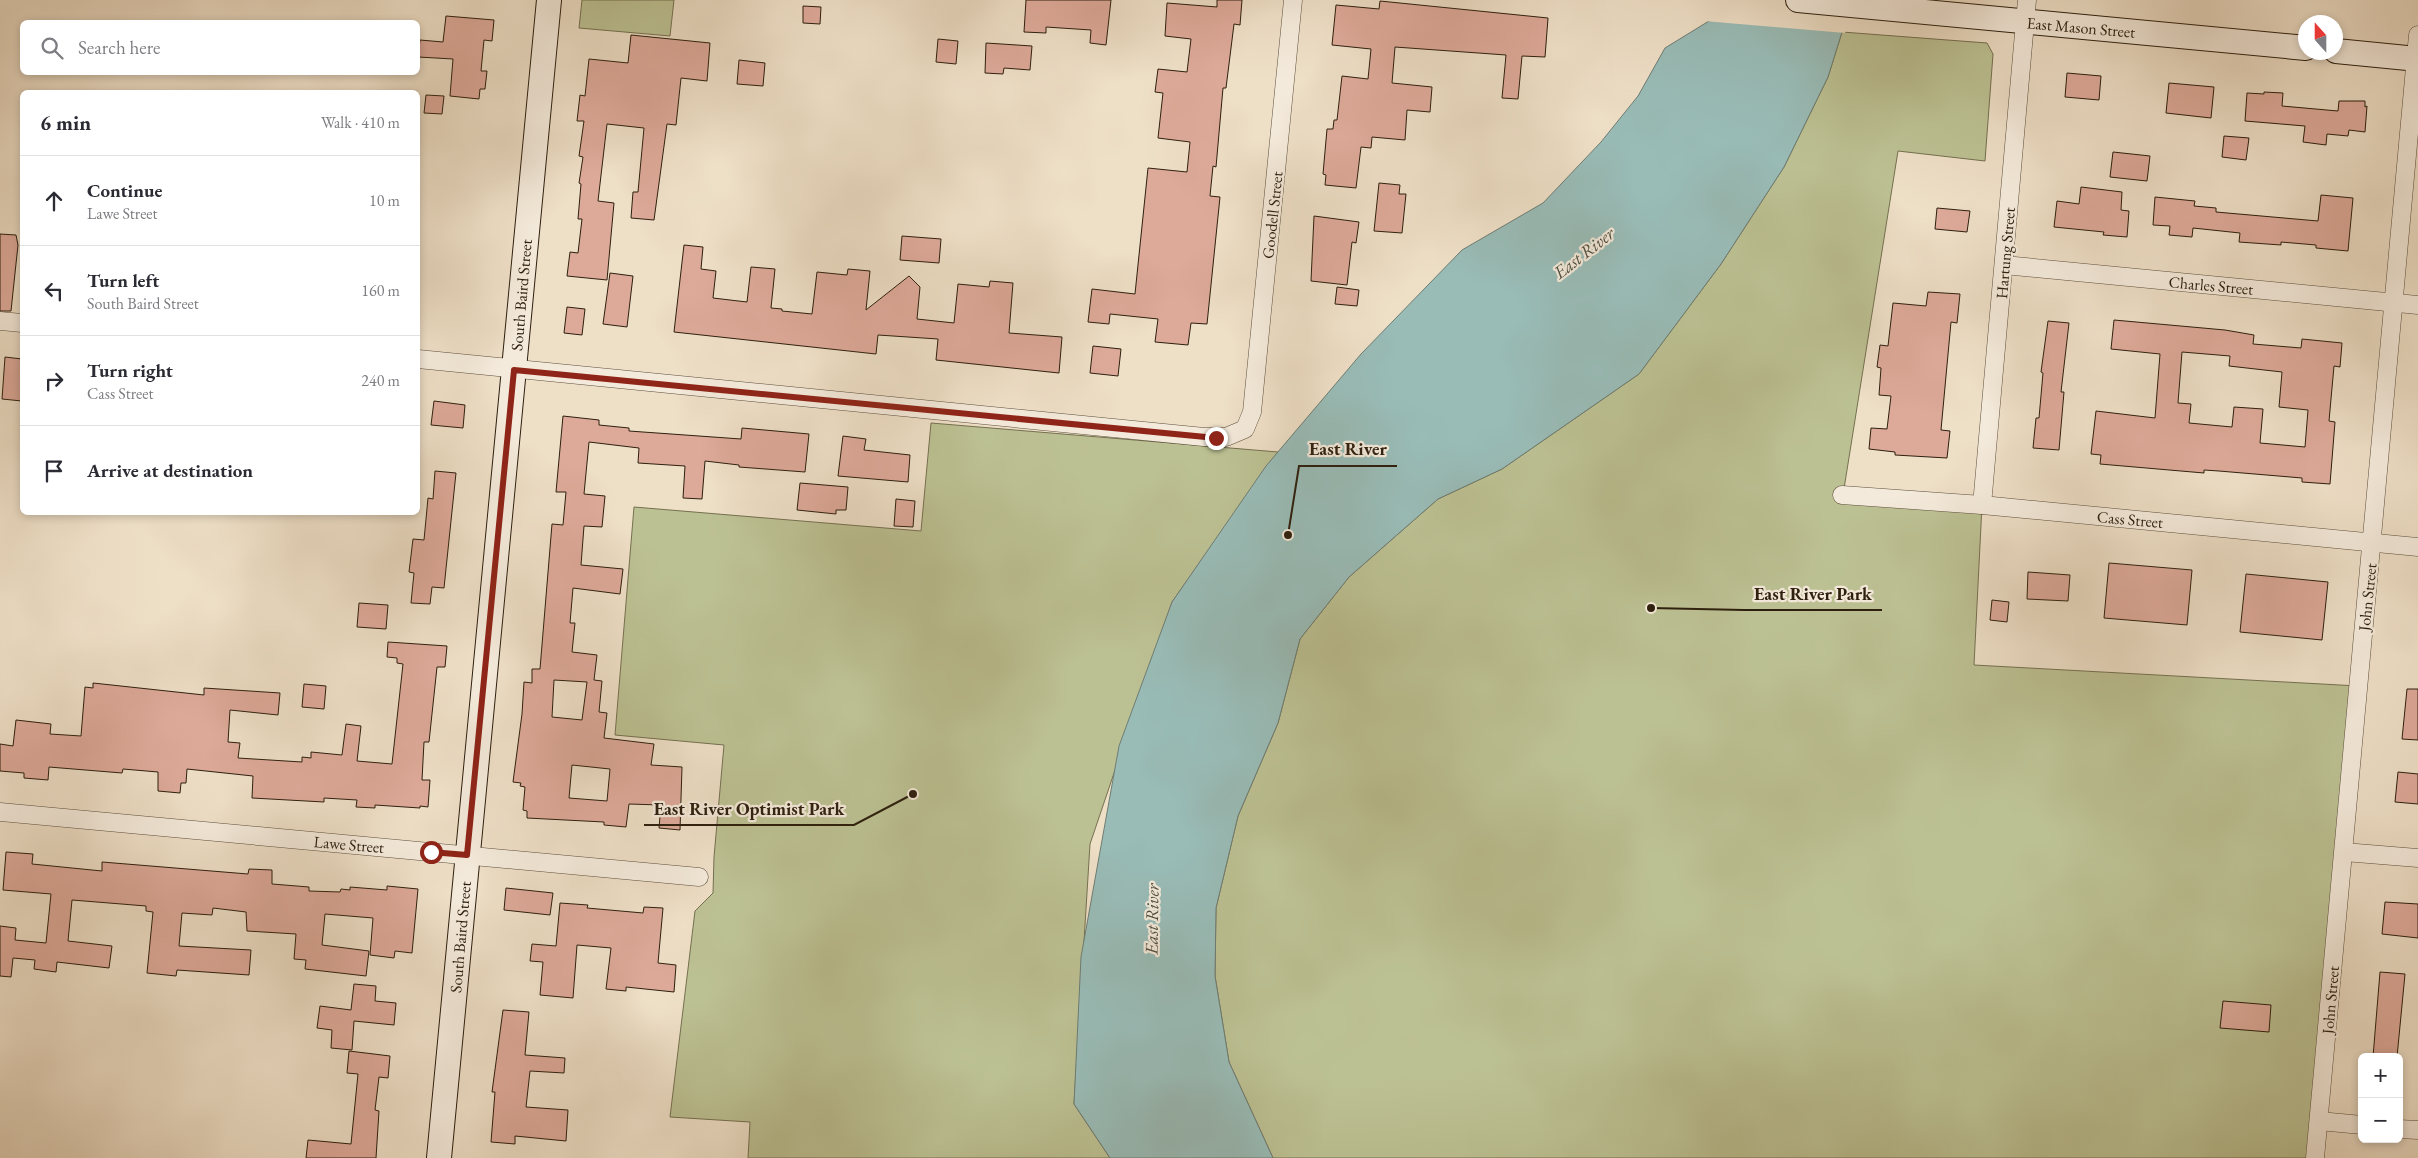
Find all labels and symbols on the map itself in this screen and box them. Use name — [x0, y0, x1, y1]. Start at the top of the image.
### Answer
street label: East Mason Street — [2026, 12, 2136, 43]
north arrow — [2298, 15, 2343, 60]
street label: Goodell Street — [1257, 170, 1288, 260]
street label: Hartung Street — [1991, 206, 2020, 300]
water label: East River — [1548, 221, 1620, 284]
street label: South Baird Street — [506, 238, 537, 352]
street label: Charles Street — [2168, 271, 2254, 300]
route end — [1205, 427, 1228, 450]
callout: East River — [1299, 433, 1397, 466]
text: East River — [1309, 437, 1388, 460]
street label: Cass Street — [2096, 506, 2164, 533]
street label: John Street — [2353, 562, 2382, 634]
callout: East River Park — [1744, 577, 1882, 610]
text: East River Park — [1754, 582, 1873, 605]
callout: East River Optimist Park — [644, 792, 854, 825]
text: East River Optimist Park — [654, 797, 846, 820]
street label: Lawe Street — [313, 831, 385, 858]
route start — [420, 841, 443, 864]
street label: South Baird Street — [445, 880, 476, 994]
water label: East River — [1139, 882, 1164, 956]
street label: John Street — [2317, 965, 2344, 1037]

